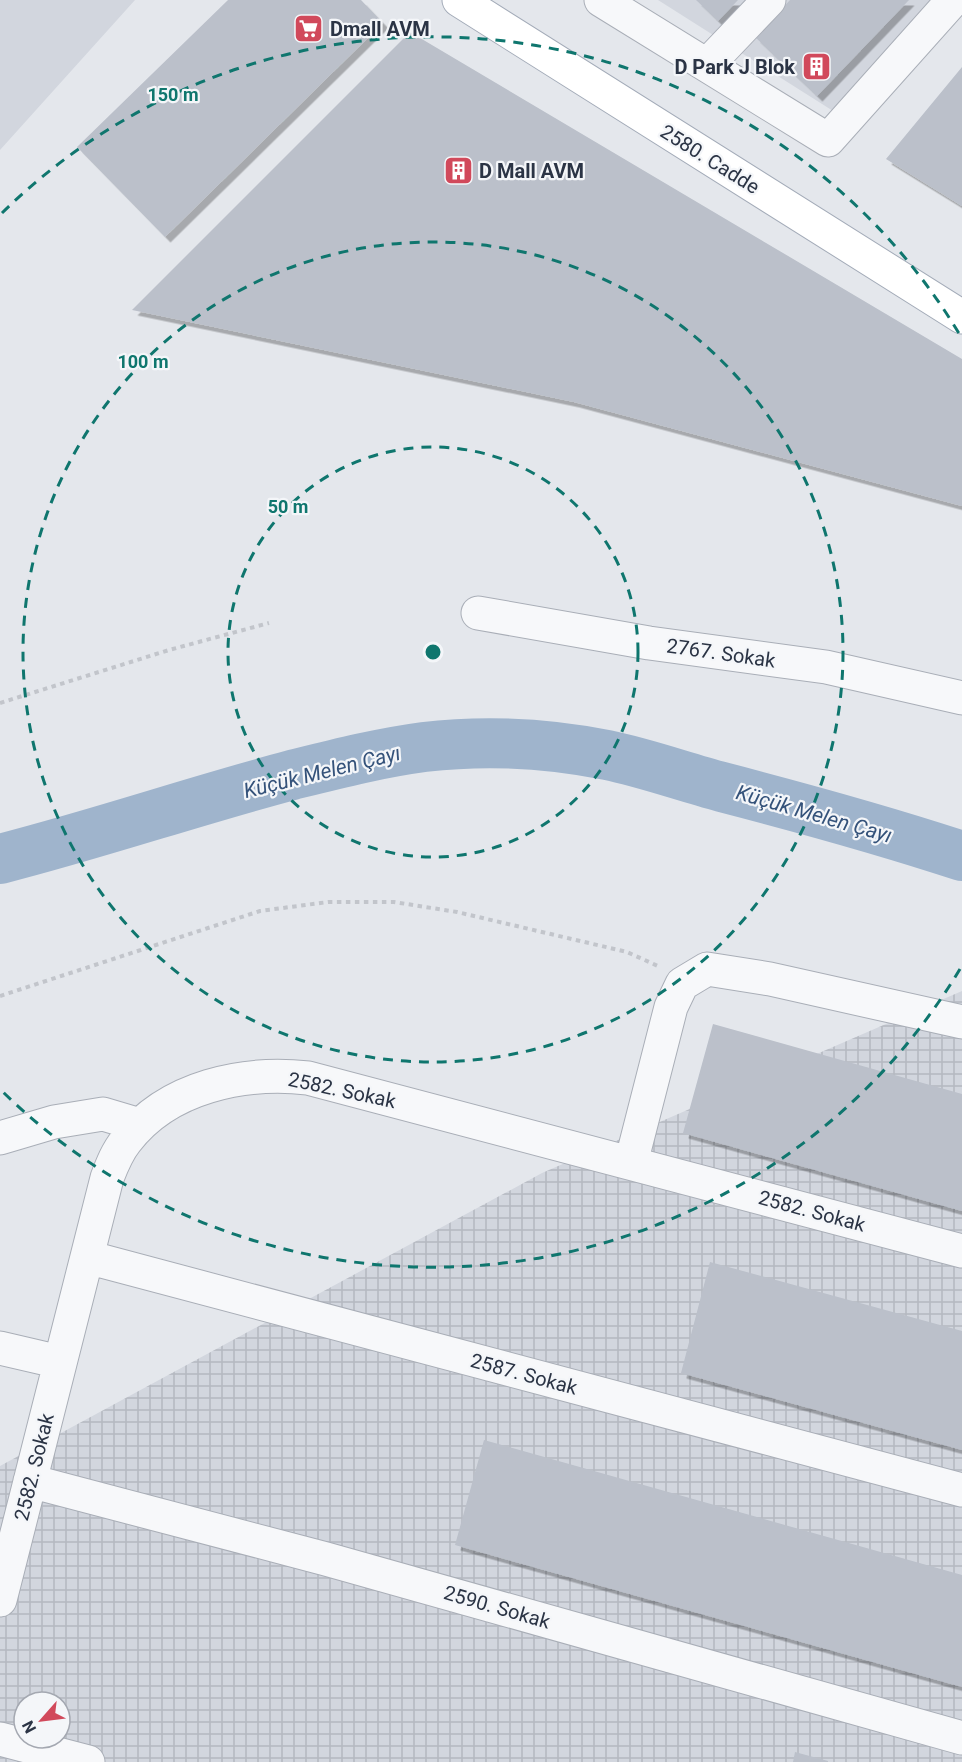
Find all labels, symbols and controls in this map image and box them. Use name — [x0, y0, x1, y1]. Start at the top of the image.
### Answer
supermarket icon: Dmall AVM — [293, 13, 325, 45]
place label: Dmall AVM — [330, 17, 430, 41]
building icon: D Park J Blok — [800, 51, 832, 83]
place label: D Park J Blok — [674, 55, 795, 79]
text: 150 m — [147, 84, 199, 105]
street label: 2580. Cadde — [656, 119, 764, 199]
building icon: D Mall AVM — [442, 155, 474, 187]
place label: D Mall AVM — [479, 159, 584, 183]
text: 100 m — [117, 351, 169, 372]
text: 50 m — [268, 496, 308, 517]
street label: 2767. Sokak — [665, 633, 778, 673]
centre of rings — [423, 642, 443, 662]
water label: Küçük Melen Çayı — [241, 741, 403, 803]
water label: Küçük Melen Çayı — [733, 780, 895, 848]
street label: 2582. Sokak — [286, 1067, 399, 1113]
street label: 2582. Sokak — [756, 1185, 869, 1237]
street label: 2587. Sokak — [468, 1348, 581, 1400]
street label: 2582. Sokak — [9, 1410, 59, 1523]
street label: 2590. Sokak — [441, 1580, 554, 1634]
north arrow — [12, 1690, 72, 1750]
text: N — [18, 1717, 40, 1736]

